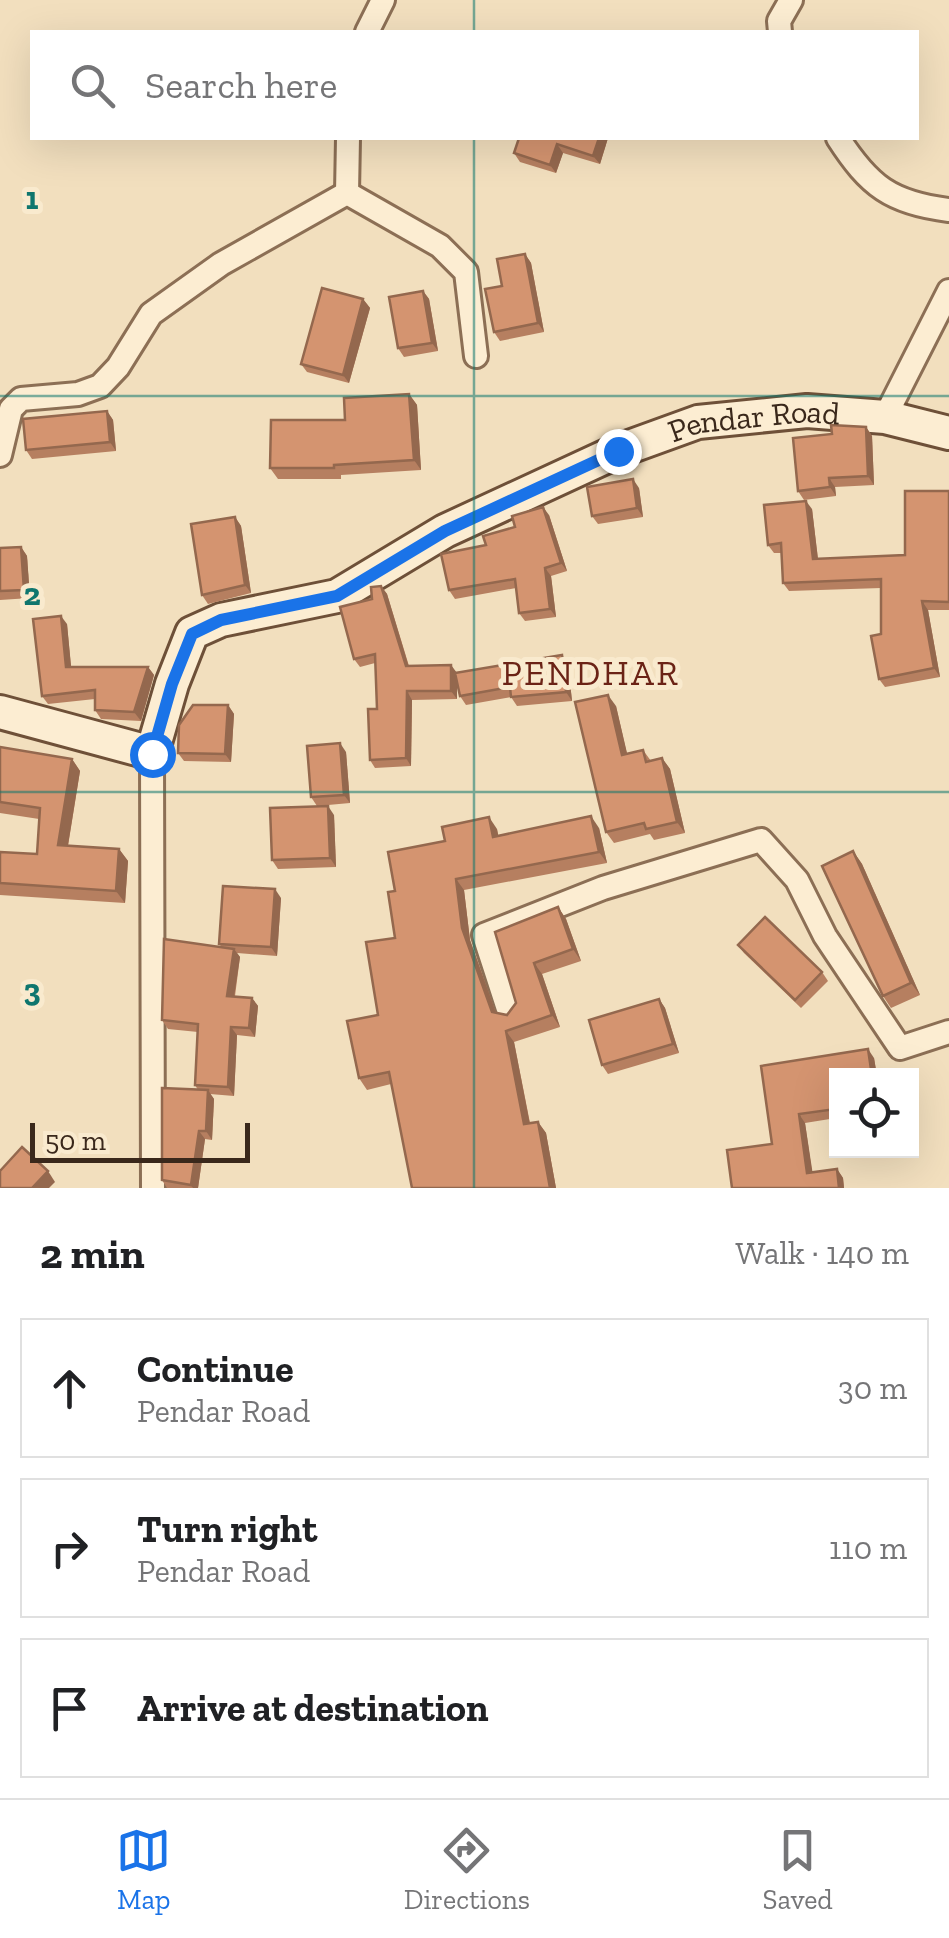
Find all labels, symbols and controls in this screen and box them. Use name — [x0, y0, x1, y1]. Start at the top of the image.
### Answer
search box — [30, 30, 919, 140]
icon: search — [65, 58, 120, 113]
text: Search here — [145, 62, 337, 108]
text: 1 — [26, 179, 39, 217]
street label: Pendar Road — [663, 392, 842, 450]
route end — [596, 429, 642, 475]
text: 2 — [23, 575, 41, 613]
district label: PENDHAR — [502, 652, 680, 694]
route start — [130, 732, 176, 778]
text: 3 — [23, 971, 41, 1009]
map controls — [829, 1068, 919, 1158]
button: locate — [829, 1068, 919, 1158]
scale bar — [30, 1118, 250, 1162]
text: 50 m — [45, 1124, 106, 1157]
text: 2 min — [40, 1228, 145, 1279]
text: Walk · 140 m — [735, 1234, 909, 1272]
text: Continue — [137, 1346, 294, 1392]
icon: ahead — [42, 1361, 97, 1416]
text: 30 m — [838, 1369, 907, 1407]
text: Pendar Road — [137, 1392, 310, 1430]
text: Turn right — [137, 1506, 317, 1552]
icon: right — [42, 1521, 97, 1576]
text: 110 m — [829, 1529, 907, 1567]
text: Pendar Road — [137, 1552, 310, 1590]
icon: arrive — [42, 1681, 97, 1736]
text: Arrive at destination — [137, 1685, 488, 1731]
tab: Map — [116, 1823, 171, 1916]
tab: Directions — [404, 1823, 530, 1916]
tab: Saved — [763, 1823, 833, 1916]

